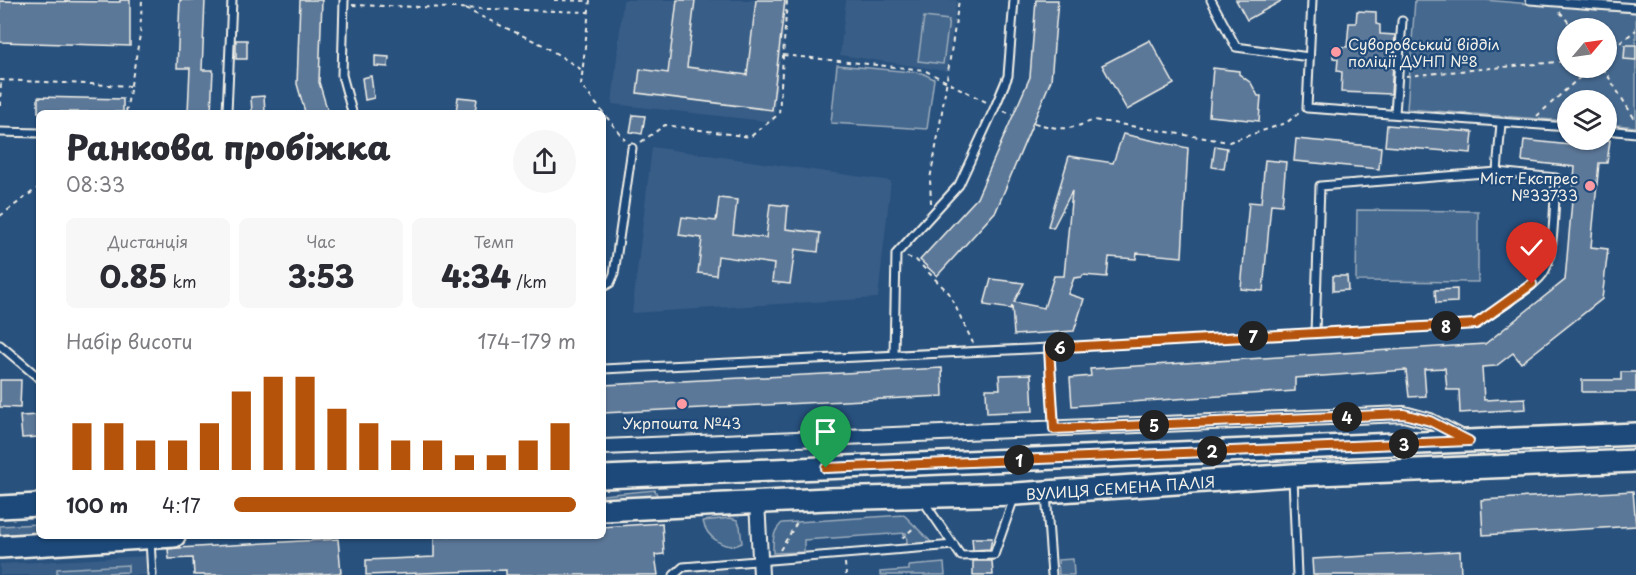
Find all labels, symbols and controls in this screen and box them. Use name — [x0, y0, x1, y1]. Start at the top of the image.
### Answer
north arrow — [1557, 18, 1617, 78]
map controls — [1557, 18, 1617, 150]
place label: Суворовський відділ поліції ДУНП №8 — [1348, 32, 1500, 72]
marker: Суворовський відділ поліції ДУНП №8 — [1329, 45, 1343, 59]
button: layers — [1557, 90, 1617, 150]
text: Ранкова пробіжка — [66, 121, 391, 171]
button: share — [513, 130, 576, 193]
place label: Міст Експрес №33733 — [1480, 166, 1578, 206]
text: 08:33 — [66, 169, 125, 199]
marker: Міст Експрес №33733 — [1583, 179, 1597, 193]
pin — [1506, 222, 1557, 284]
text: Дистанція — [108, 229, 188, 253]
text: Час — [306, 229, 336, 253]
text: Темп — [474, 229, 514, 253]
icon: check — [1515, 231, 1548, 264]
text: 0.85 — [99, 253, 167, 298]
text: 3:53 — [288, 253, 354, 298]
text: 4:34 — [441, 253, 511, 298]
text: km — [167, 269, 197, 293]
text: /km — [511, 269, 547, 293]
pin: 8 — [1431, 311, 1461, 341]
text: 8 — [1441, 314, 1451, 338]
pin: 7 — [1238, 321, 1268, 351]
text: 7 — [1248, 324, 1258, 348]
text: Набір висоти — [66, 326, 193, 356]
text: 174–179 m — [477, 326, 576, 356]
pin: 6 — [1045, 332, 1075, 362]
text: 6 — [1054, 335, 1066, 359]
marker: Укрпошта №43 — [675, 397, 689, 411]
pin: 4 — [1332, 402, 1362, 432]
text: 4 — [1342, 405, 1352, 429]
pin — [800, 406, 851, 468]
pin: 5 — [1139, 410, 1169, 440]
place label: Укрпошта №43 — [623, 411, 741, 434]
text: 5 — [1149, 413, 1159, 437]
icon: arrive — [809, 415, 842, 448]
pin: 3 — [1389, 429, 1419, 459]
text: 3 — [1399, 432, 1409, 456]
pin: 2 — [1197, 436, 1227, 466]
text: 2 — [1206, 439, 1218, 463]
pin: 1 — [1004, 445, 1034, 475]
text: 1 — [1015, 448, 1023, 472]
street label: ВУЛИЦЯ СЕМЕНА ПАЛІЯ — [1025, 469, 1216, 505]
text: 100 m — [66, 490, 128, 520]
text: 4:17 — [162, 490, 201, 520]

